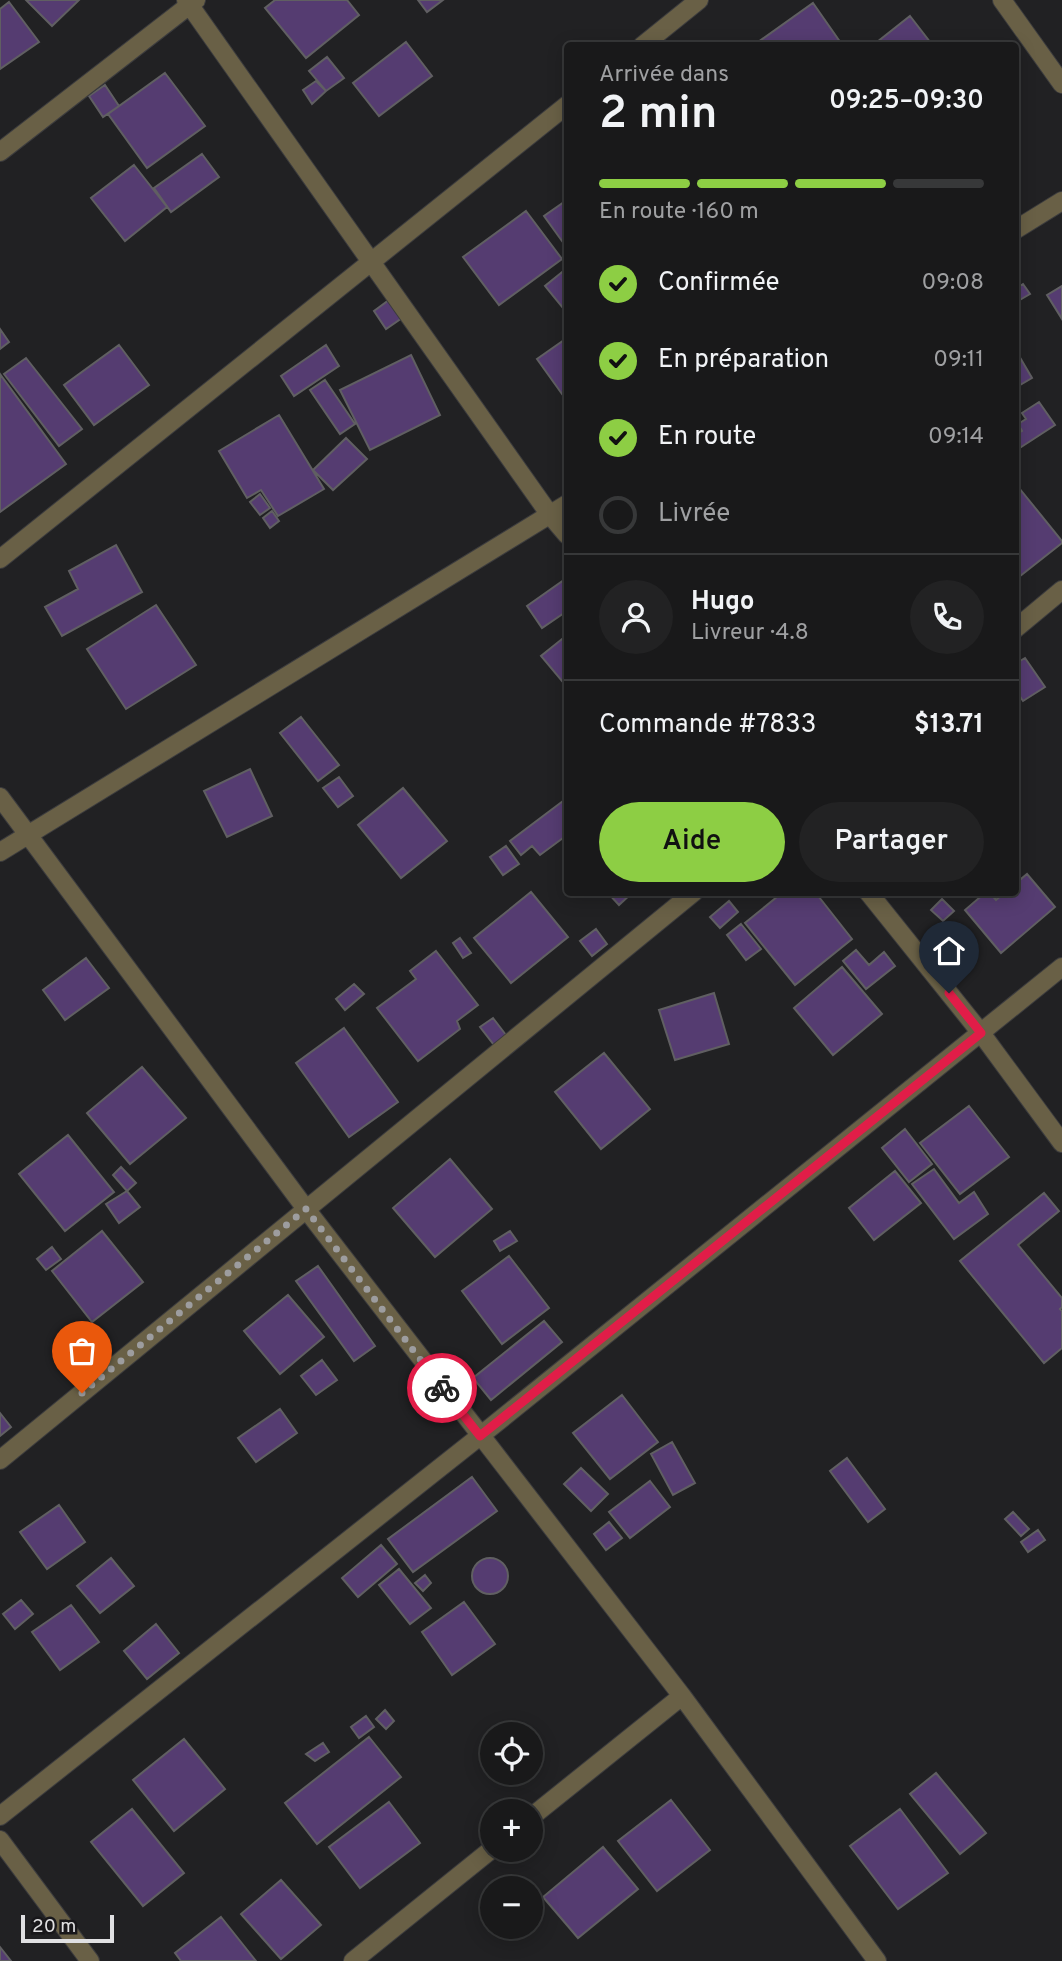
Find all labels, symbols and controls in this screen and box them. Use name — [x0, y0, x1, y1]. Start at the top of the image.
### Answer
text: Arrivée dans — [599, 61, 729, 90]
text: 09:25–09:30 — [829, 85, 984, 118]
text: 2 min — [599, 86, 718, 145]
text: En route · 160 m — [599, 198, 759, 227]
icon: check — [599, 265, 637, 303]
text: Confirmée — [658, 267, 780, 300]
text: 09:08 — [922, 269, 984, 298]
icon: check — [599, 342, 637, 380]
text: En préparation — [658, 344, 829, 377]
text: 09:11 — [933, 346, 984, 375]
icon: check — [599, 419, 637, 457]
text: En route — [658, 421, 756, 454]
text: 09:14 — [928, 423, 984, 452]
text: Livrée — [658, 498, 730, 531]
button: person — [599, 580, 673, 654]
button: phone — [910, 580, 984, 654]
text: Hugo — [691, 586, 754, 619]
text: Livreur · 4.8 — [691, 619, 809, 648]
text: Commande #7833 — [599, 709, 816, 742]
text: $13.71 — [914, 709, 984, 742]
button: Aide — [599, 802, 785, 882]
button: Partager — [799, 802, 984, 882]
pin — [919, 921, 979, 993]
icon: home — [930, 932, 968, 970]
pin — [52, 1321, 112, 1393]
icon: bag — [63, 1332, 101, 1370]
courier — [407, 1353, 477, 1423]
icon: bike — [423, 1369, 461, 1407]
map controls — [480, 1722, 543, 1939]
button: locate — [480, 1722, 543, 1785]
button: + — [480, 1799, 543, 1862]
button: − — [480, 1876, 543, 1939]
scale bar — [21, 1912, 114, 1944]
text: 20 m — [32, 1915, 76, 1939]

